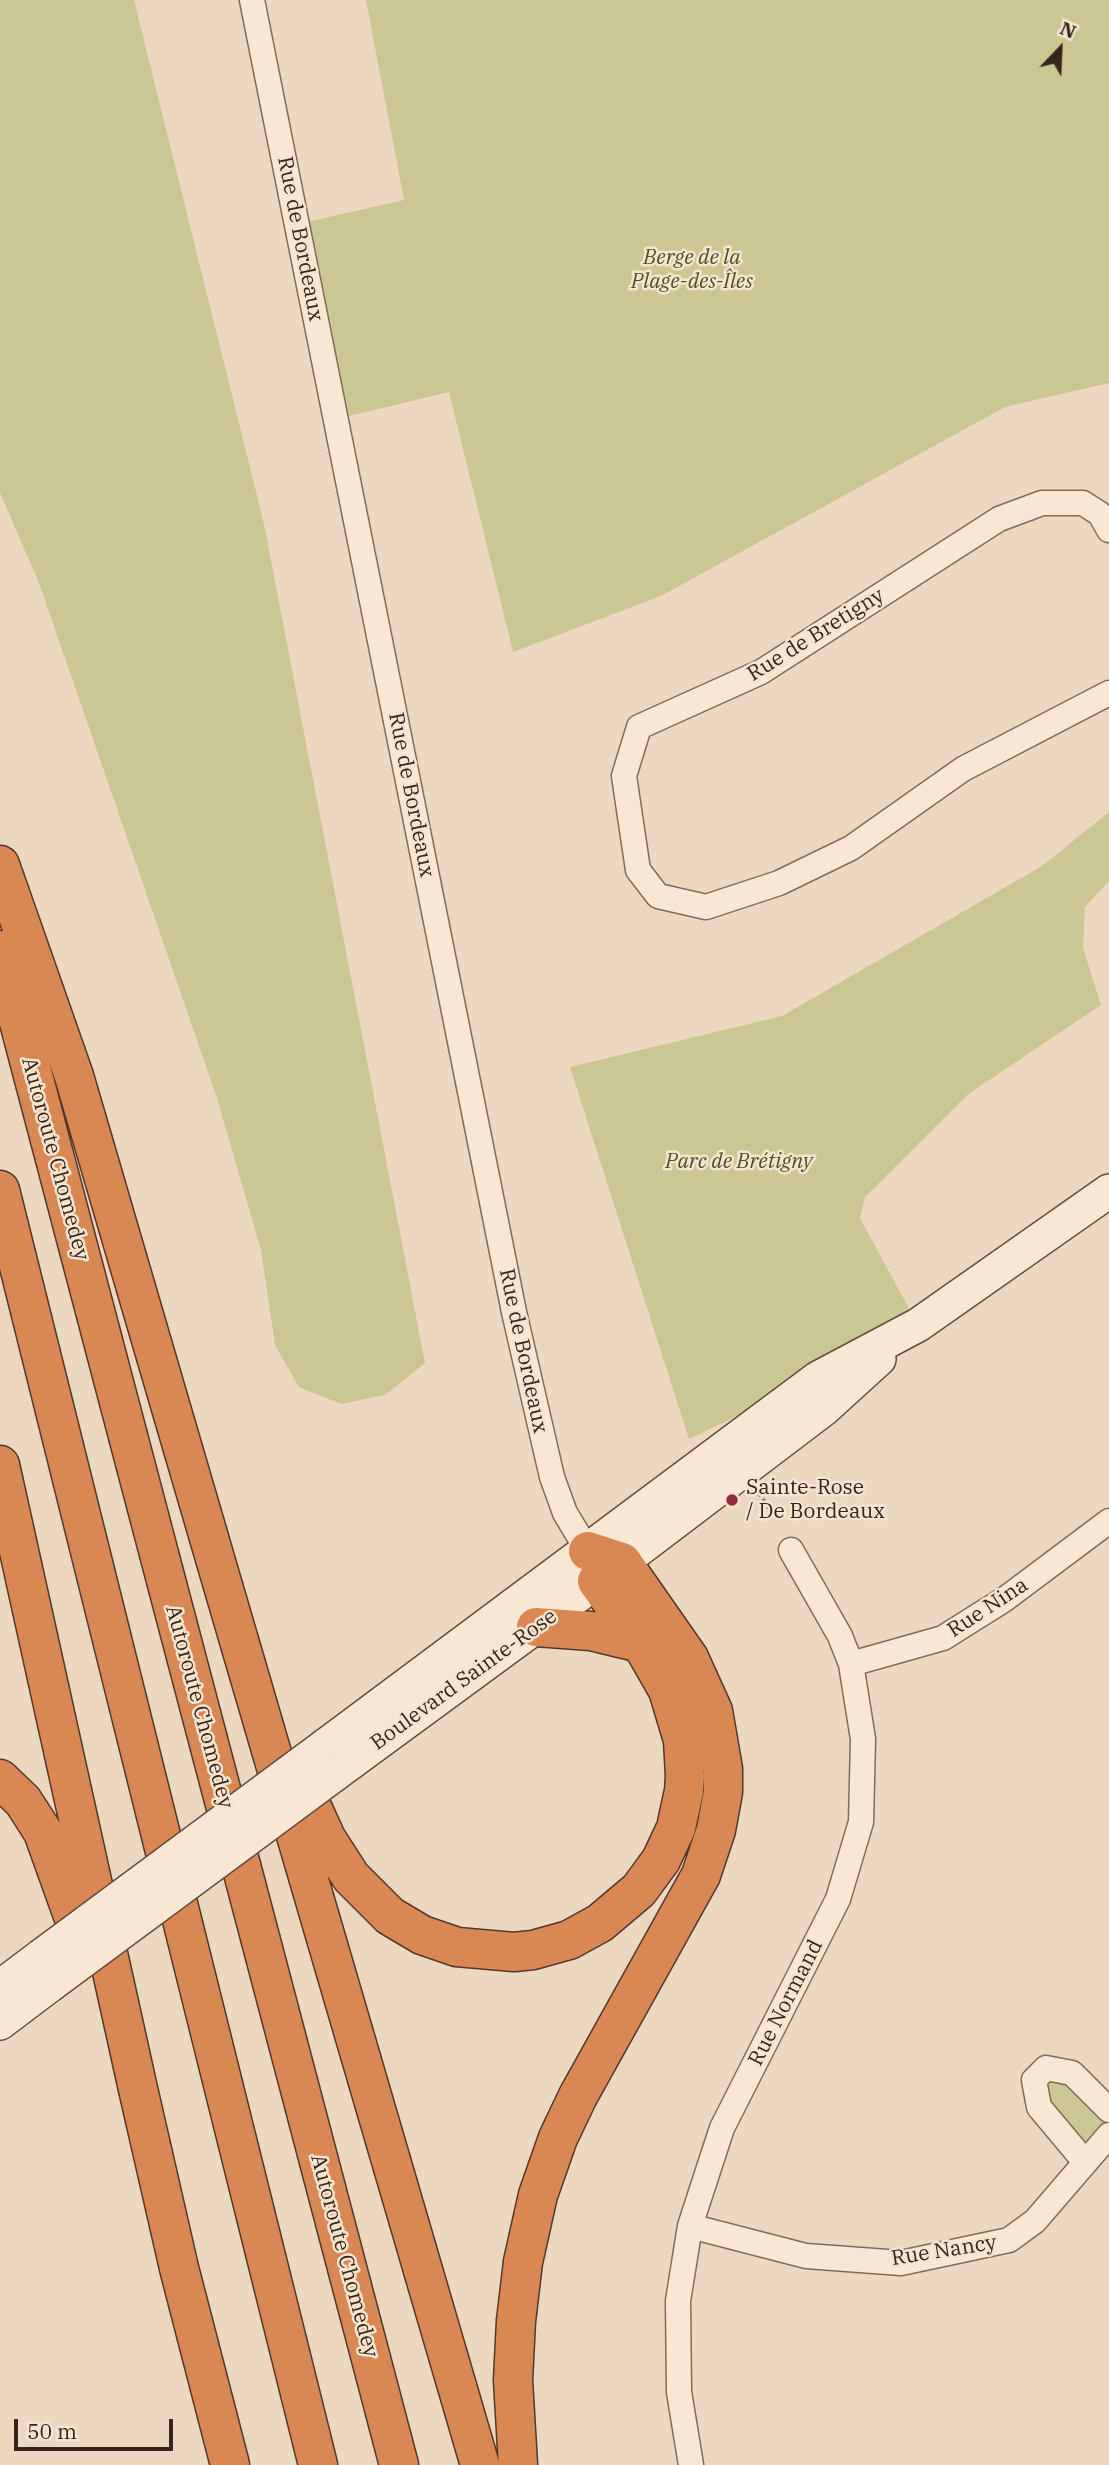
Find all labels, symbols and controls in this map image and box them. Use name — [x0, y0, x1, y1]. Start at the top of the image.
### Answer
north arrow — [1025, 14, 1095, 84]
text: N — [1057, 16, 1080, 44]
street label: Rue de Bordeaux — [272, 154, 328, 324]
park label: Berge de la Plage-des-Îles — [631, 245, 753, 295]
street label: Rue de Bretigny — [743, 583, 889, 687]
street label: Rue de Bordeaux — [383, 710, 439, 880]
street label: Autoroute Chomedey — [16, 1055, 94, 1263]
park label: Parc de Brétigny — [665, 1149, 813, 1175]
street label: Rue de Bordeaux — [493, 1266, 553, 1436]
place label: Sainte-Rose / De Bordeaux — [746, 1475, 885, 1525]
marker: Sainte-Rose / De Bordeaux — [724, 1492, 740, 1508]
street label: Rue Nina — [943, 1573, 1033, 1643]
street label: Autoroute Chomedey — [160, 1603, 238, 1811]
street label: Boulevard Sainte-Rose — [366, 1604, 562, 1756]
street label: Rue Normand — [743, 1936, 829, 2070]
street label: Autoroute Chomedey — [305, 2152, 383, 2360]
street label: Rue Nancy — [890, 2230, 998, 2272]
scale bar — [18, 2406, 177, 2450]
text: 50 m — [27, 2417, 77, 2445]

